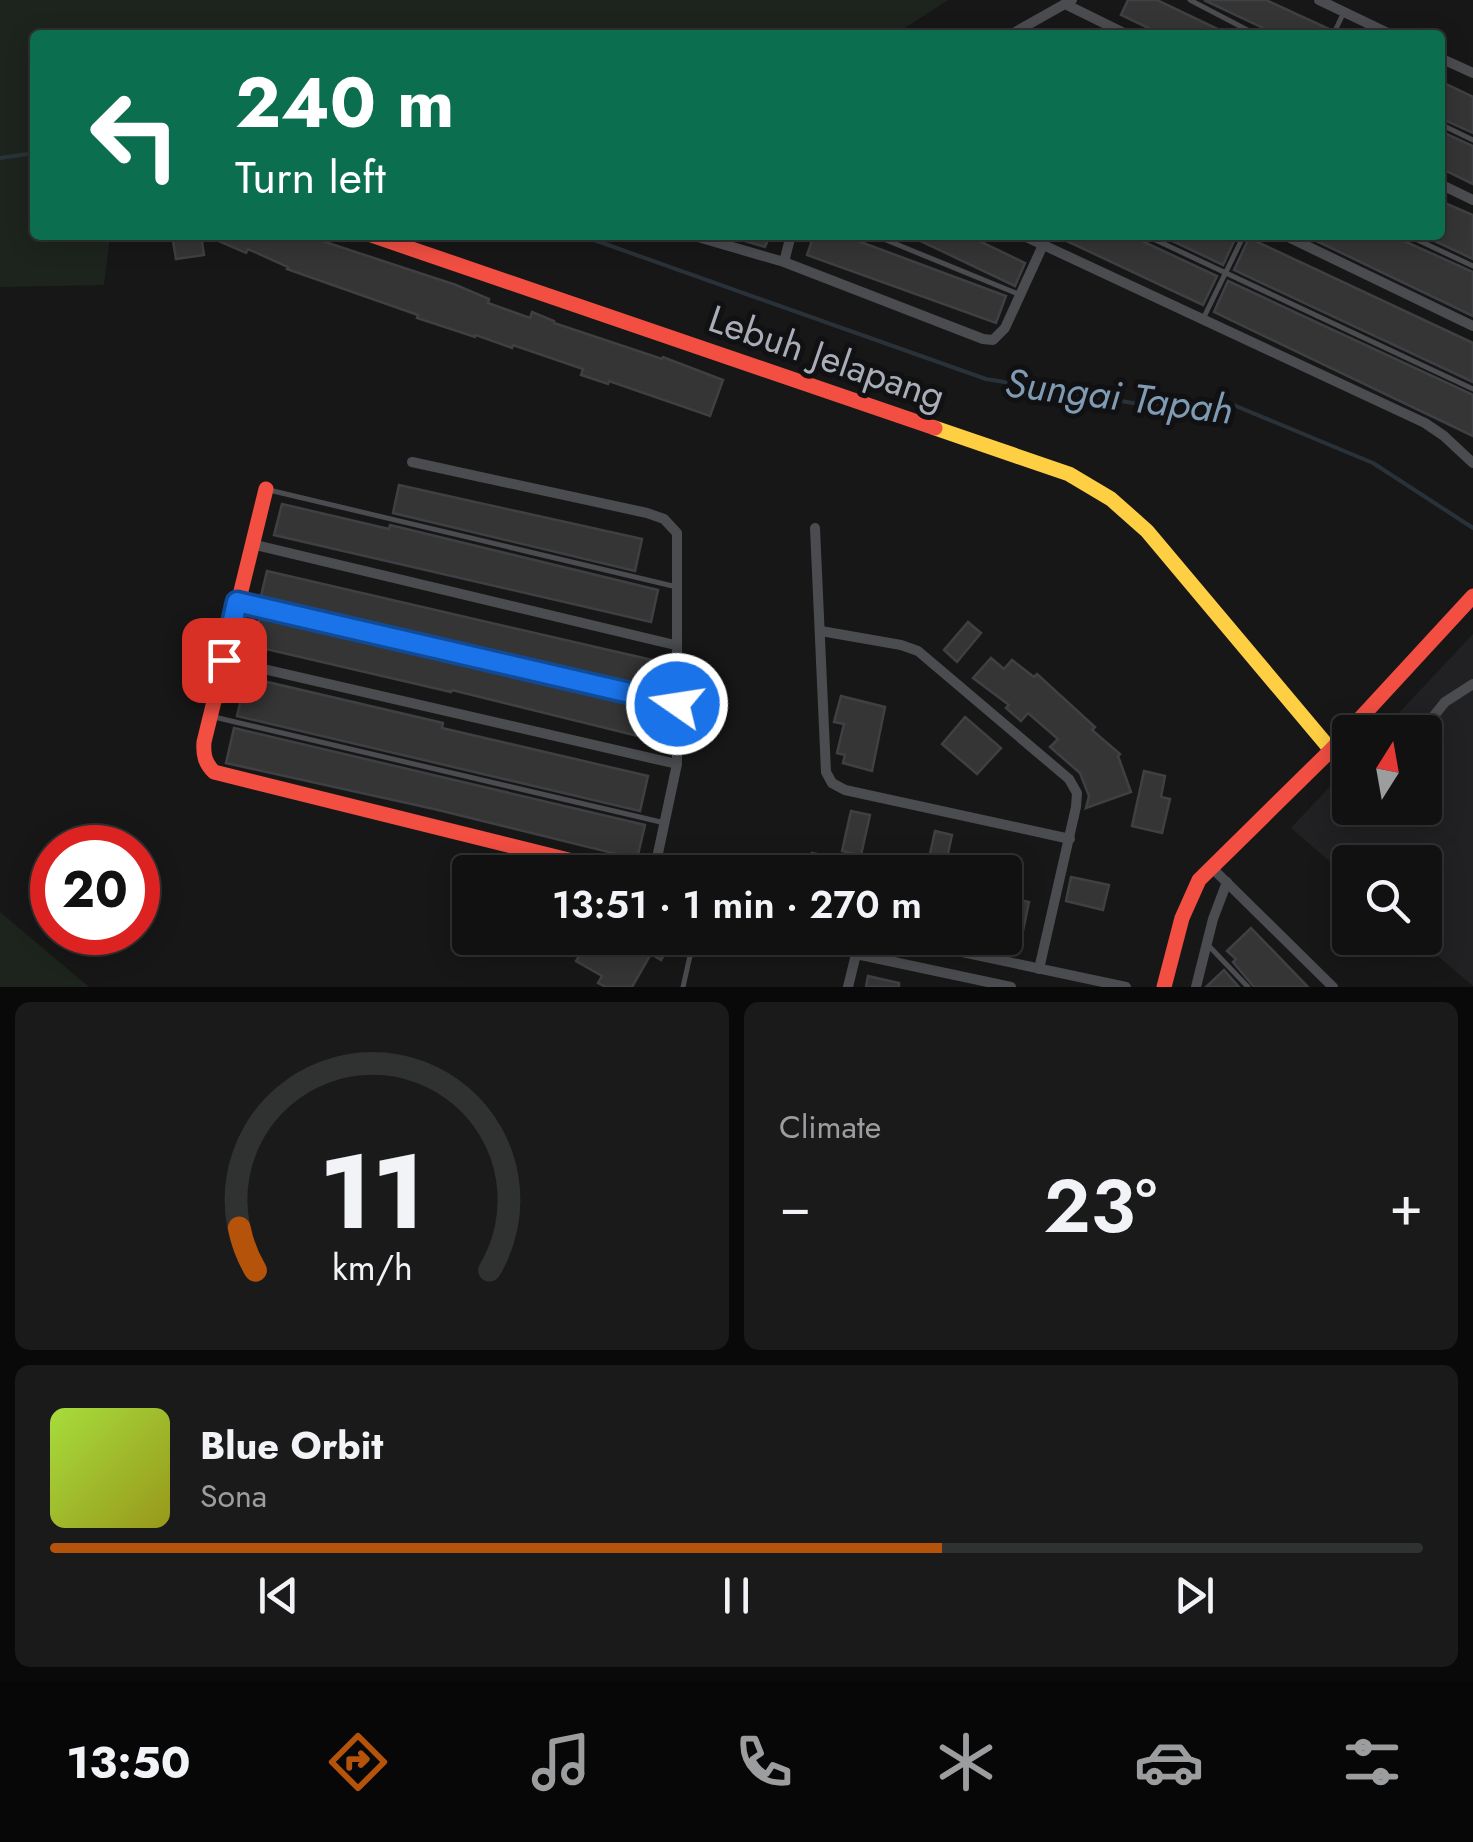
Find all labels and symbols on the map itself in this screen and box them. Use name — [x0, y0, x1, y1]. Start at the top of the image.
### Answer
street label: Lebuh Jelapang — [701, 291, 953, 423]
water label: Sungai Tapah — [1002, 353, 1236, 439]
pin — [182, 618, 267, 703]
position arrow — [625, 652, 729, 756]
north arrow — [1332, 715, 1442, 825]
speed limit sign: 20 — [30, 825, 160, 955]

